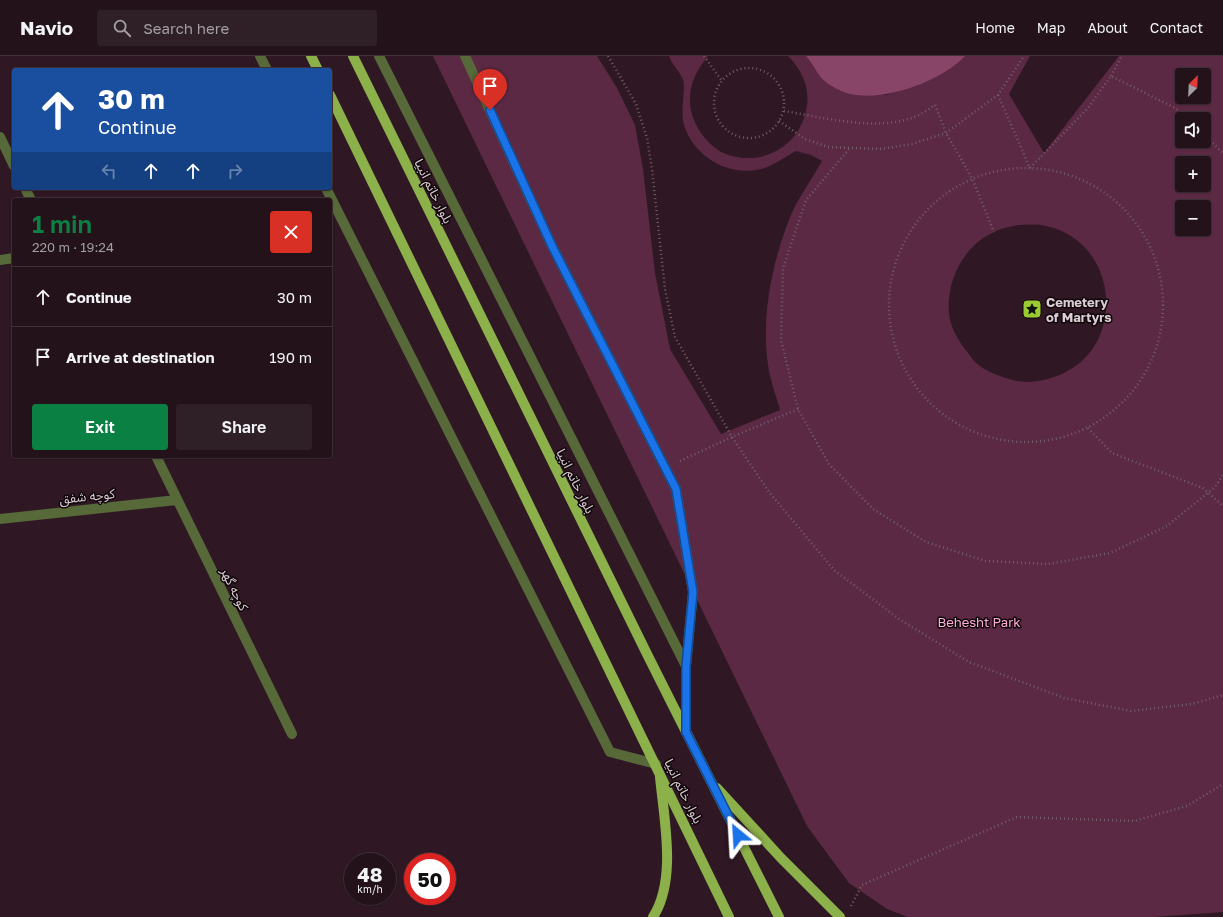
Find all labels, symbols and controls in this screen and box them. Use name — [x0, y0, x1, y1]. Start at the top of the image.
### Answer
search box — [97, 10, 377, 46]
text: Navio — [20, 16, 73, 39]
icon: search — [111, 17, 133, 39]
text: Search here — [143, 19, 229, 37]
text: Home — [975, 19, 1015, 36]
text: Map — [1037, 19, 1065, 36]
text: About — [1087, 19, 1128, 36]
text: Contact — [1150, 19, 1203, 36]
north arrow — [1175, 68, 1211, 104]
map controls — [1175, 68, 1211, 236]
pin — [473, 69, 507, 110]
icon: arrive — [479, 75, 501, 97]
text: 30 m — [98, 82, 165, 115]
icon: ahead — [32, 84, 84, 136]
button: sound — [1175, 112, 1211, 148]
text: Continue — [98, 116, 176, 138]
street label: بلوار خاتم انبیا — [409, 156, 457, 227]
button: + — [1175, 156, 1211, 192]
icon: left — [98, 160, 120, 182]
icon: ahead — [140, 160, 162, 182]
icon: ahead — [182, 160, 204, 182]
icon: right — [224, 160, 246, 182]
button: − — [1175, 200, 1211, 236]
text: 1 min — [32, 209, 92, 238]
button: close — [270, 211, 312, 253]
text: 220 m · 19:24 — [32, 239, 114, 255]
icon: ahead — [32, 286, 54, 308]
text: Continue — [66, 288, 132, 306]
text: 30 m — [277, 288, 312, 306]
place label: Cemetery of Martyrs — [1046, 294, 1112, 325]
place icon: Cemetery of Martyrs — [1021, 298, 1043, 320]
icon: arrive — [32, 346, 54, 368]
text: Arrive at destination — [66, 348, 215, 366]
text: 190 m — [269, 348, 312, 366]
button: Exit — [32, 404, 168, 450]
button: Share — [176, 404, 312, 450]
street label: بلوار خاتم انبیا — [551, 446, 599, 517]
street label: کوچه شفق — [58, 485, 116, 509]
street label: کوچه گهر — [215, 564, 253, 615]
park label: Behesht Park — [937, 614, 1021, 630]
street label: بلوار خاتم انبیا — [659, 756, 707, 827]
position arrow — [717, 814, 759, 856]
speed limit sign: 50 — [404, 853, 456, 905]
text: 48 — [357, 862, 383, 886]
text: km/h — [357, 883, 383, 895]

